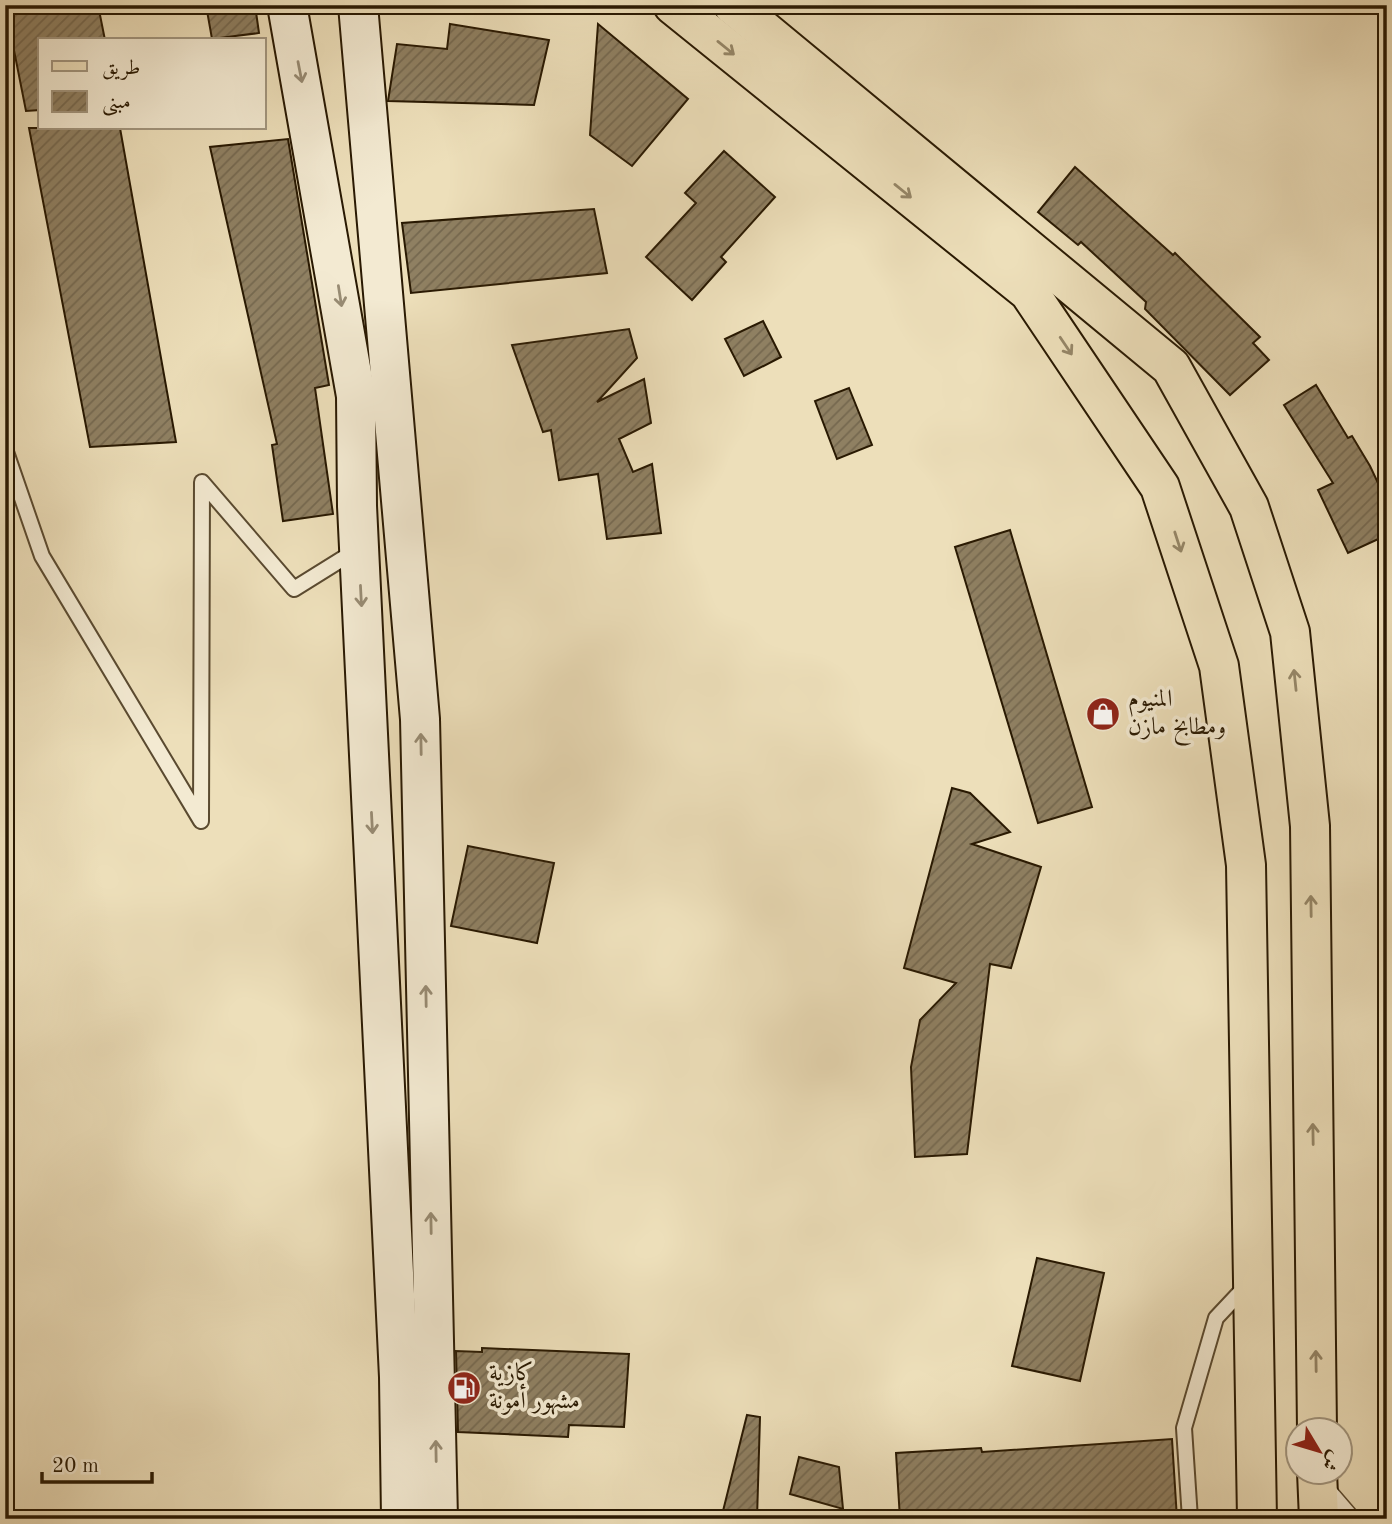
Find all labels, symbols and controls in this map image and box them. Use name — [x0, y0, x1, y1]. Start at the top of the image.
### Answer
legend — [38, 38, 266, 130]
one-way arrow — [716, 40, 735, 55]
text: طريق — [102, 58, 140, 80]
one-way arrow — [293, 60, 307, 83]
text: مبنى — [102, 92, 131, 116]
one-way arrow — [894, 183, 912, 198]
one-way arrow — [334, 284, 347, 307]
one-way arrow — [1059, 336, 1073, 356]
one-way arrow — [1173, 531, 1186, 553]
one-way arrow — [355, 584, 368, 607]
one-way arrow — [1288, 669, 1301, 691]
place label: المنيوم ومطابخ مازن — [1128, 688, 1226, 746]
shop icon: المنيوم ومطابخ مازن — [1084, 695, 1122, 733]
one-way arrow — [414, 732, 428, 755]
one-way arrow — [366, 811, 379, 834]
one-way arrow — [1304, 895, 1318, 918]
one-way arrow — [420, 984, 433, 1007]
one-way arrow — [1307, 1123, 1320, 1146]
one-way arrow — [425, 1212, 438, 1235]
one-way arrow — [1309, 1350, 1323, 1373]
place label: كازية مشهور أمونة — [489, 1361, 580, 1415]
fuel station icon: كازية مشهور أمونة — [445, 1369, 483, 1407]
north arrow — [1284, 1416, 1354, 1486]
one-way arrow — [430, 1439, 443, 1462]
scale bar — [42, 1440, 152, 1484]
text: ش — [1317, 1447, 1344, 1473]
text: 20 m — [52, 1456, 99, 1477]

